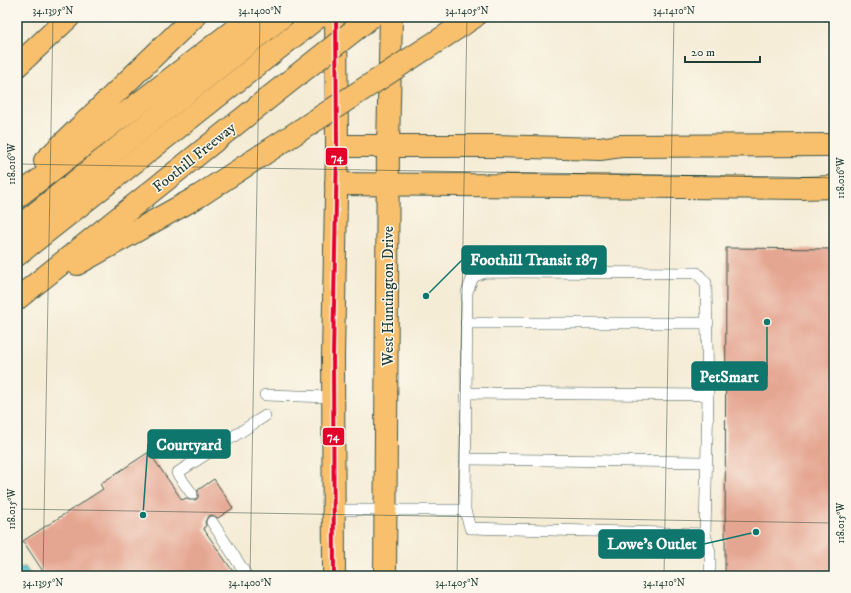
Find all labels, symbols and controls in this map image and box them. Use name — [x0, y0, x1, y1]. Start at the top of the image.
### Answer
text: 34.1395°N — [33, 5, 73, 17]
text: 34.1400°N — [238, 5, 282, 17]
text: 34.1405°N — [445, 5, 489, 17]
text: 34.1410°N — [653, 5, 695, 17]
scale bar — [685, 38, 760, 64]
text: 20 m — [691, 45, 715, 60]
street label: Foothill Freeway — [149, 118, 240, 197]
text: 118.016°W — [6, 143, 18, 185]
line badge: 74 — [325, 147, 348, 166]
text: 74 — [331, 151, 344, 165]
text: 118.016°W — [835, 157, 847, 199]
street label: West Huntington Drive — [379, 226, 398, 367]
callout: Foothill Transit 187 — [462, 246, 606, 274]
text: Foothill Transit 187 — [470, 250, 598, 270]
callout: PetSmart — [692, 362, 767, 390]
text: PetSmart — [699, 367, 759, 387]
line badge: 74 — [322, 427, 345, 446]
callout: Courtyard — [148, 430, 230, 458]
text: 74 — [327, 430, 340, 444]
text: Courtyard — [156, 435, 223, 455]
text: 118.015°W — [6, 488, 18, 529]
text: 118.015°W — [835, 502, 847, 543]
callout: Lowe's Outlet — [599, 530, 704, 558]
text: Lowe's Outlet — [607, 534, 698, 554]
text: 34.1395°N — [23, 577, 63, 589]
text: 34.1400°N — [228, 577, 272, 589]
text: 34.1405°N — [435, 577, 479, 589]
text: 34.1410°N — [643, 577, 685, 589]

